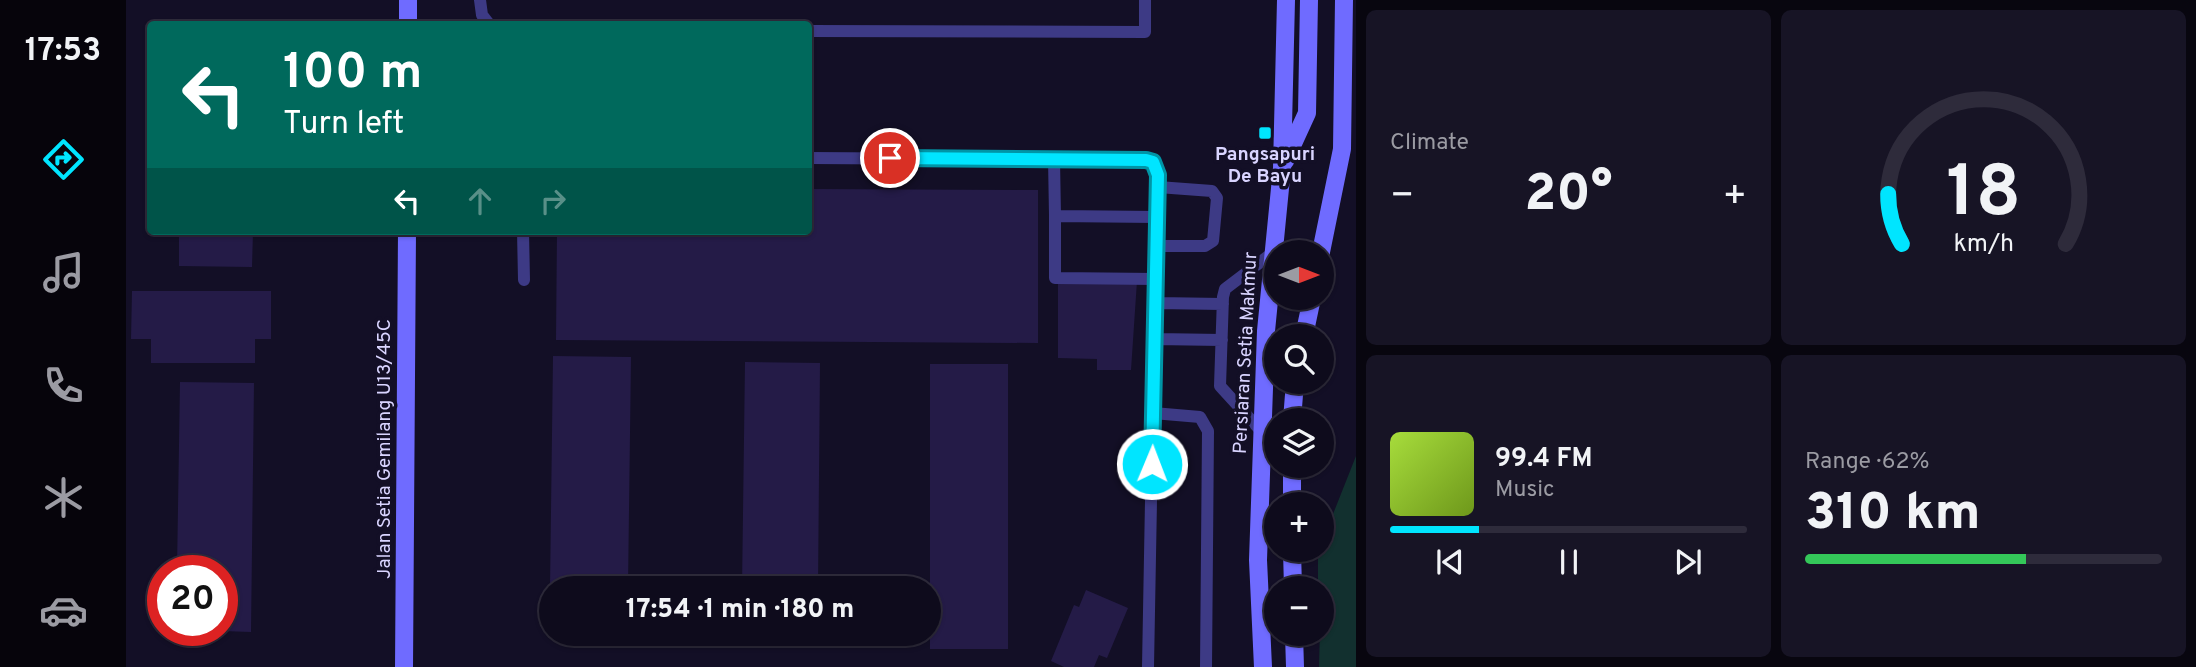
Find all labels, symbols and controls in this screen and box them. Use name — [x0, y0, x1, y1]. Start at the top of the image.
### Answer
text: 17:53 — [25, 32, 101, 72]
text: 100 m — [283, 44, 422, 106]
icon: left — [168, 49, 259, 140]
text: Turn left — [283, 105, 404, 145]
marker: Pangsapuri De Bayu — [1257, 125, 1273, 141]
pin — [860, 128, 920, 188]
text: Climate — [1390, 129, 1469, 158]
icon: directions — [39, 135, 88, 184]
icon: arrive — [871, 139, 909, 177]
place label: Pangsapuri De Bayu — [1215, 143, 1315, 189]
text: 18 — [1946, 150, 2021, 242]
text: 20° — [1524, 163, 1613, 229]
text: − — [1390, 173, 1415, 222]
text: + — [1722, 173, 1747, 222]
icon: left — [388, 182, 426, 220]
icon: ahead — [461, 182, 499, 220]
icon: right — [534, 182, 572, 220]
text: km/h — [1953, 228, 2014, 260]
north arrow — [1264, 240, 1334, 310]
map controls — [1264, 240, 1334, 646]
icon: music — [39, 248, 88, 297]
street label: Persiaran Setia Makmur — [1229, 251, 1263, 455]
street label: Jalan Setia Gemilang U13/45C — [373, 319, 397, 579]
button: search — [1264, 324, 1334, 394]
icon: phone — [39, 361, 88, 410]
button: layers — [1264, 408, 1334, 478]
position arrow — [1115, 427, 1189, 501]
text: 99.4 FM — [1495, 443, 1592, 476]
text: Range · 62% — [1805, 448, 1930, 477]
icon: climate — [39, 473, 88, 522]
text: Music — [1495, 476, 1555, 505]
text: 310 km — [1805, 482, 1981, 548]
button: + — [1264, 492, 1334, 562]
icon: previous — [1431, 543, 1469, 581]
icon: pause — [1550, 543, 1588, 581]
icon: next — [1669, 543, 1707, 581]
speed limit sign: 20 — [147, 555, 238, 646]
button: − — [1264, 576, 1334, 646]
icon: car — [39, 586, 88, 635]
text: 17:54 · 1 min · 180 m — [626, 594, 854, 627]

